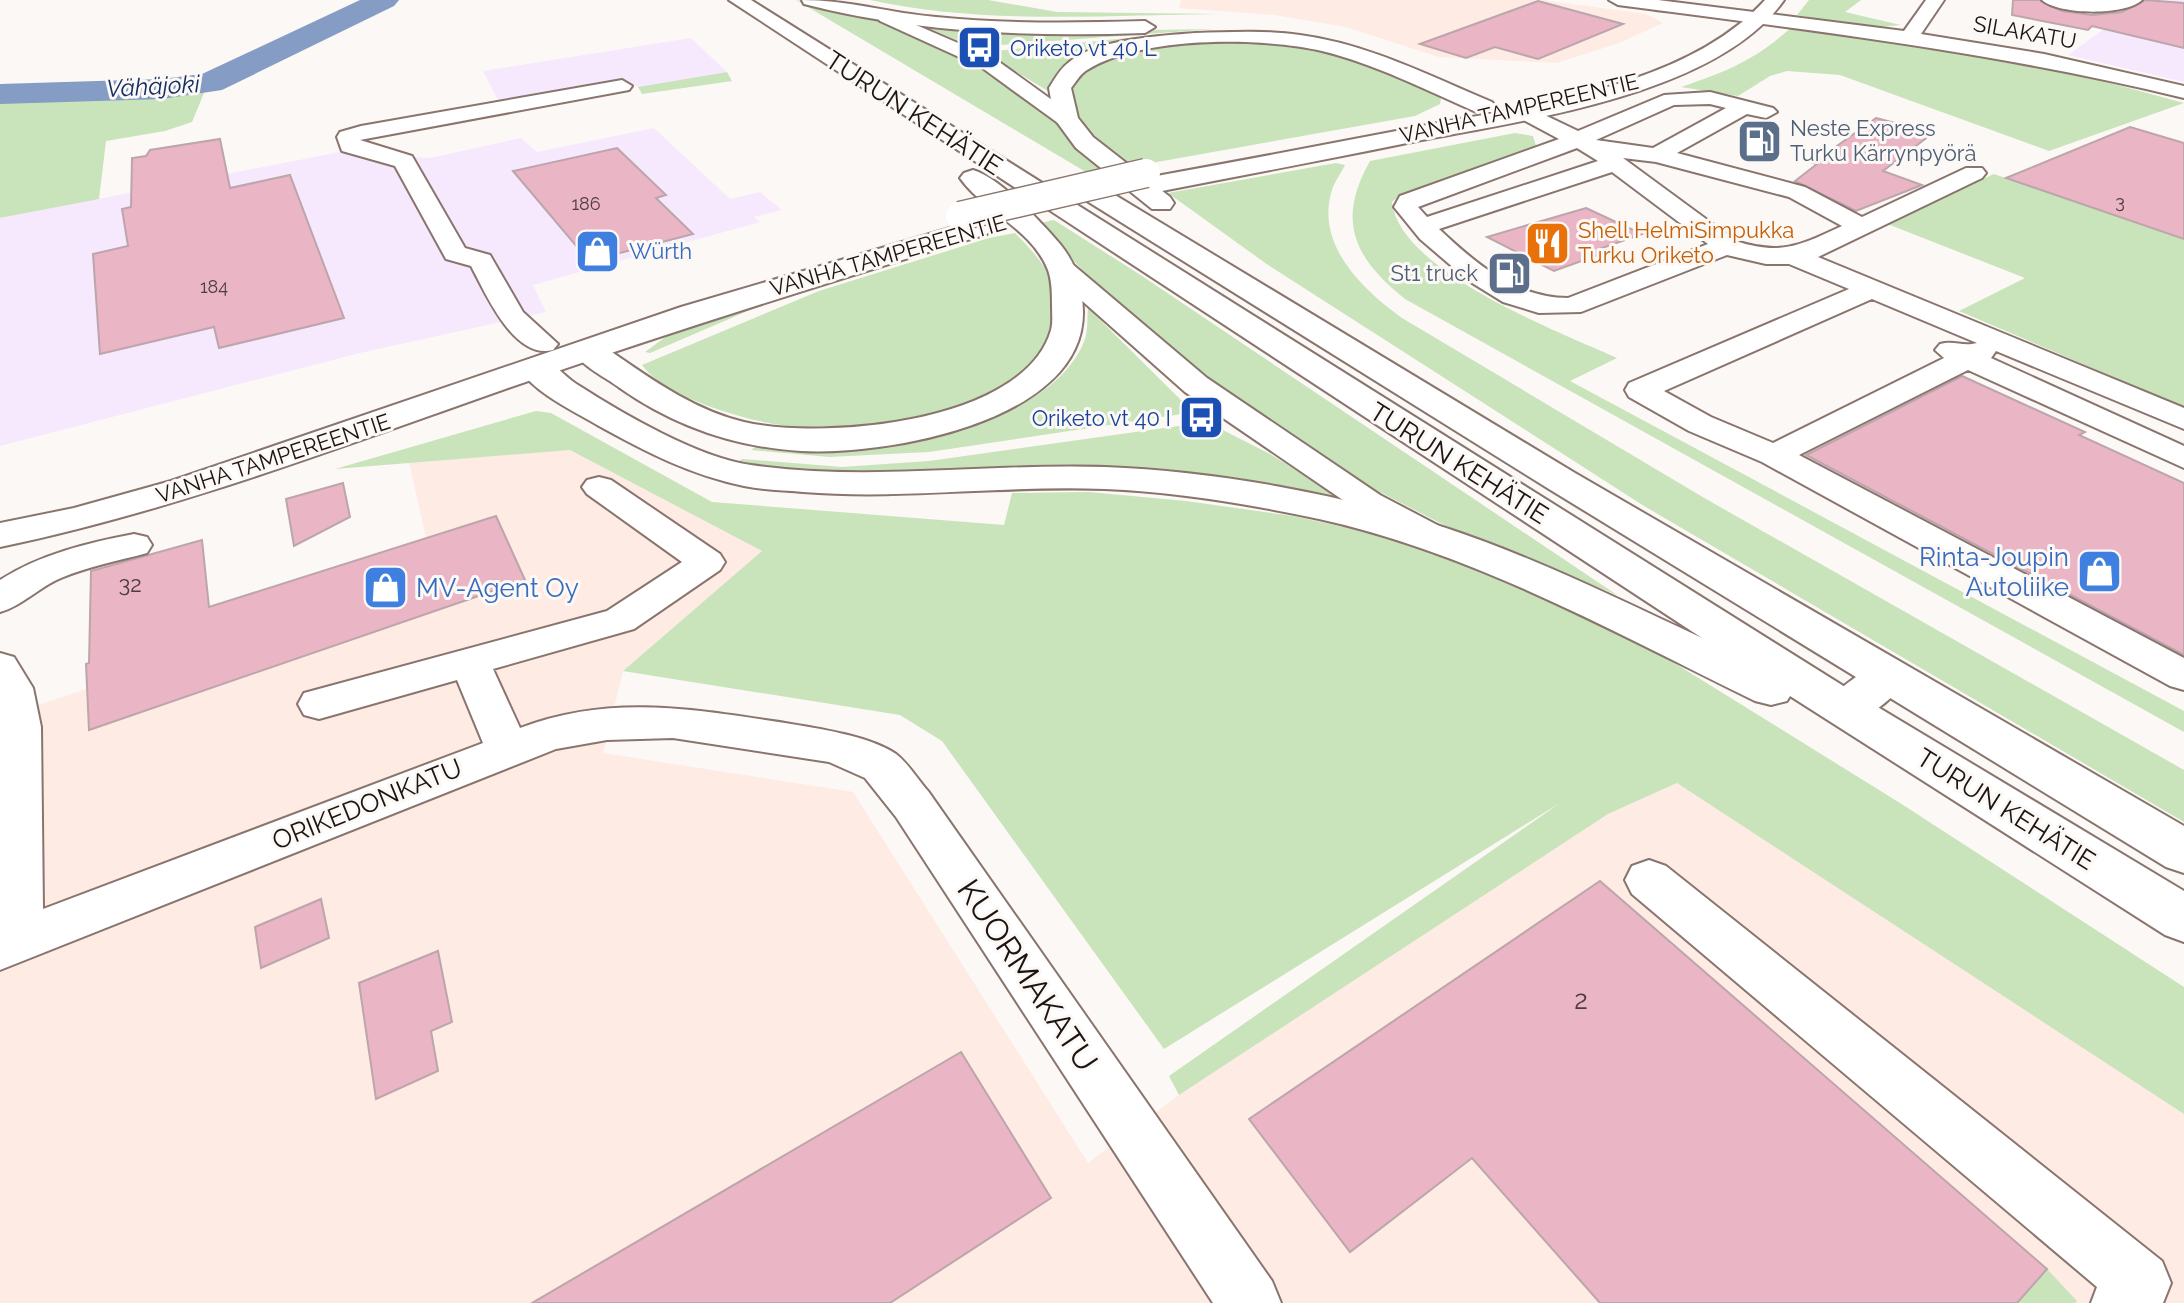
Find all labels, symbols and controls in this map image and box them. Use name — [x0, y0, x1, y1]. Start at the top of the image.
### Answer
street label: SILAKATU — [1971, 10, 2079, 54]
bus stop icon: Oriketo vt 40 L — [955, 24, 1003, 72]
place label: Oriketo vt 40 L — [1010, 35, 1157, 61]
street label: TURUN KEHÄTIE — [820, 45, 1008, 181]
street label: VANHA TAMPEREENTIE — [1397, 68, 1641, 148]
water label: Vähäjoki — [106, 69, 201, 103]
place label: Neste Express Turku Kärrynpyörä — [1790, 115, 1976, 166]
fuel station icon: Neste Express Turku Kärrynpyörä — [1735, 117, 1783, 165]
house number: 3 — [2115, 191, 2125, 212]
house number: 186 — [571, 193, 601, 214]
street label: VANHA TAMPEREENTIE — [767, 209, 1009, 301]
place label: Shell HelmiSimpukka Turku Oriketo — [1578, 217, 1794, 268]
restaurant icon: Shell HelmiSimpukka Turku Oriketo — [1523, 219, 1571, 267]
shop icon: Würth — [574, 227, 622, 275]
place label: Würth — [629, 238, 692, 264]
fuel station icon: St1 truck — [1485, 249, 1533, 297]
place label: St1 truck — [1391, 260, 1478, 286]
house number: 184 — [200, 276, 228, 297]
bus stop icon: Oriketo vt 40 I — [1178, 394, 1226, 442]
street label: TURUN KEHÄTIE — [1364, 396, 1554, 530]
place label: Oriketo vt 40 I — [1032, 405, 1171, 431]
street label: VANHA TAMPEREENTIE — [153, 408, 393, 508]
place label: Rinta-Joupin Autoliike — [1919, 542, 2069, 602]
shop icon: Rinta-Joupin Autoliike — [2076, 548, 2124, 596]
shop icon: MV-Agent Oy — [361, 564, 409, 612]
house number: 32 — [118, 571, 142, 597]
place label: MV-Agent Oy — [416, 573, 579, 603]
street label: TURUN KEHÄTIE — [1911, 742, 2101, 876]
street label: ORIKEDONKATU — [268, 752, 466, 856]
street label: KUORMAKATU — [950, 872, 1106, 1078]
house number: 2 — [1574, 985, 1588, 1015]

